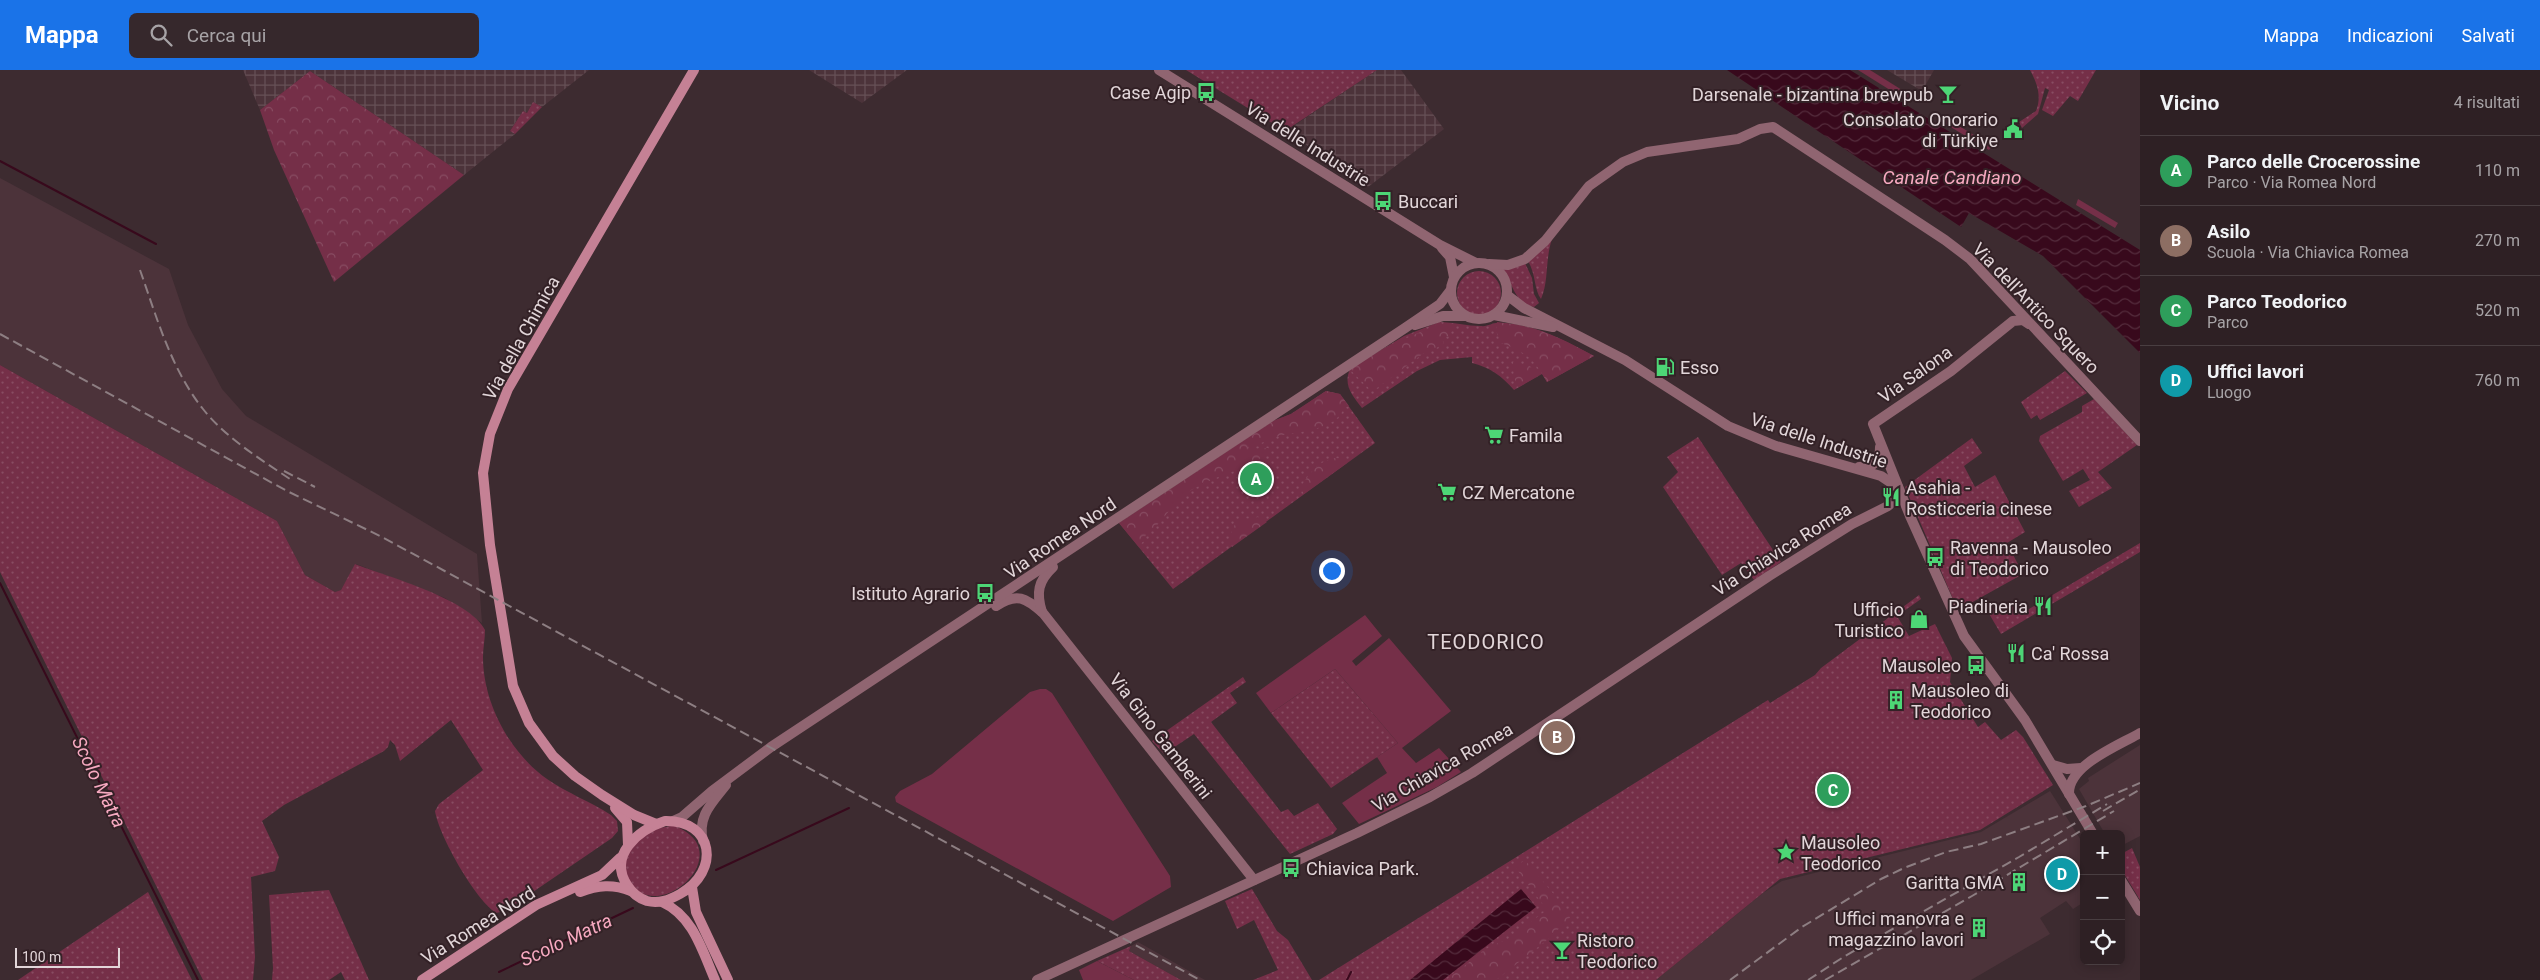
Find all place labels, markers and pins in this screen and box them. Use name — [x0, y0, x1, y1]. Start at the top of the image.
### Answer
bus stop icon: Case Agip — [1195, 81, 1217, 103]
place label: Case Agip — [1110, 82, 1191, 103]
bar icon: Darsenale - bizantina brewpub — [1937, 83, 1959, 105]
place label: Darsenale - bizantina brewpub — [1692, 84, 1933, 105]
place label: Consolato Onorario di Türkiye — [1843, 109, 1998, 151]
public building icon: Consolato Onorario di Türkiye — [2002, 118, 2024, 140]
bus stop icon: Buccari — [1372, 190, 1394, 212]
place label: Buccari — [1398, 191, 1458, 212]
fuel station icon: Esso — [1654, 356, 1676, 378]
place label: Esso — [1680, 357, 1719, 378]
supermarket icon: Famila — [1483, 424, 1505, 446]
place label: Famila — [1509, 425, 1563, 446]
pin: A — [1240, 460, 1272, 498]
place label: Asahia - Rosticceria cinese — [1906, 477, 2052, 519]
supermarket icon: CZ Mercatone — [1436, 481, 1458, 503]
place label: CZ Mercatone — [1462, 482, 1575, 503]
restaurant icon: Asahia - Rosticceria cinese — [1880, 486, 1902, 508]
place label: Ravenna - Mausoleo di Teodorico — [1950, 537, 2112, 579]
bus stop icon: Ravenna - Mausoleo di Teodorico — [1924, 546, 1946, 568]
bus stop icon: Istituto Agrario — [974, 582, 996, 604]
place label: Istituto Agrario — [851, 583, 970, 604]
restaurant icon: Piadineria — [2032, 595, 2054, 617]
place label: Piadineria — [1948, 596, 2028, 617]
place label: Ufficio Turistico — [1834, 599, 1904, 641]
shop icon: Ufficio Turistico — [1908, 608, 1930, 630]
restaurant icon: Ca' Rossa — [2005, 642, 2027, 664]
place label: Ca' Rossa — [2031, 643, 2109, 664]
bus stop icon: Mausoleo — [1965, 654, 1987, 676]
place label: Mausoleo — [1882, 655, 1961, 676]
place label: Mausoleo di Teodorico — [1911, 680, 2009, 722]
building icon: Mausoleo di Teodorico — [1885, 689, 1907, 711]
pin: B — [1541, 718, 1573, 756]
pin: C — [1817, 771, 1849, 809]
place label: Mausoleo Teodorico — [1801, 832, 1881, 874]
place icon: Mausoleo Teodorico — [1775, 841, 1797, 863]
pin: D — [2046, 855, 2078, 893]
bus stop icon: Chiavica Park. — [1280, 857, 1302, 879]
place label: Chiavica Park. — [1306, 858, 1419, 879]
building icon: Garitta GMA — [2008, 871, 2030, 893]
place label: Garitta GMA — [1906, 872, 2004, 893]
place label: Uffici manovra e magazzino lavori — [1828, 908, 1964, 950]
building icon: Uffici manovra e magazzino lavori — [1968, 917, 1990, 939]
place label: Ristoro Teodorico — [1577, 930, 1657, 972]
bar icon: Ristoro Teodorico — [1551, 939, 1573, 961]

